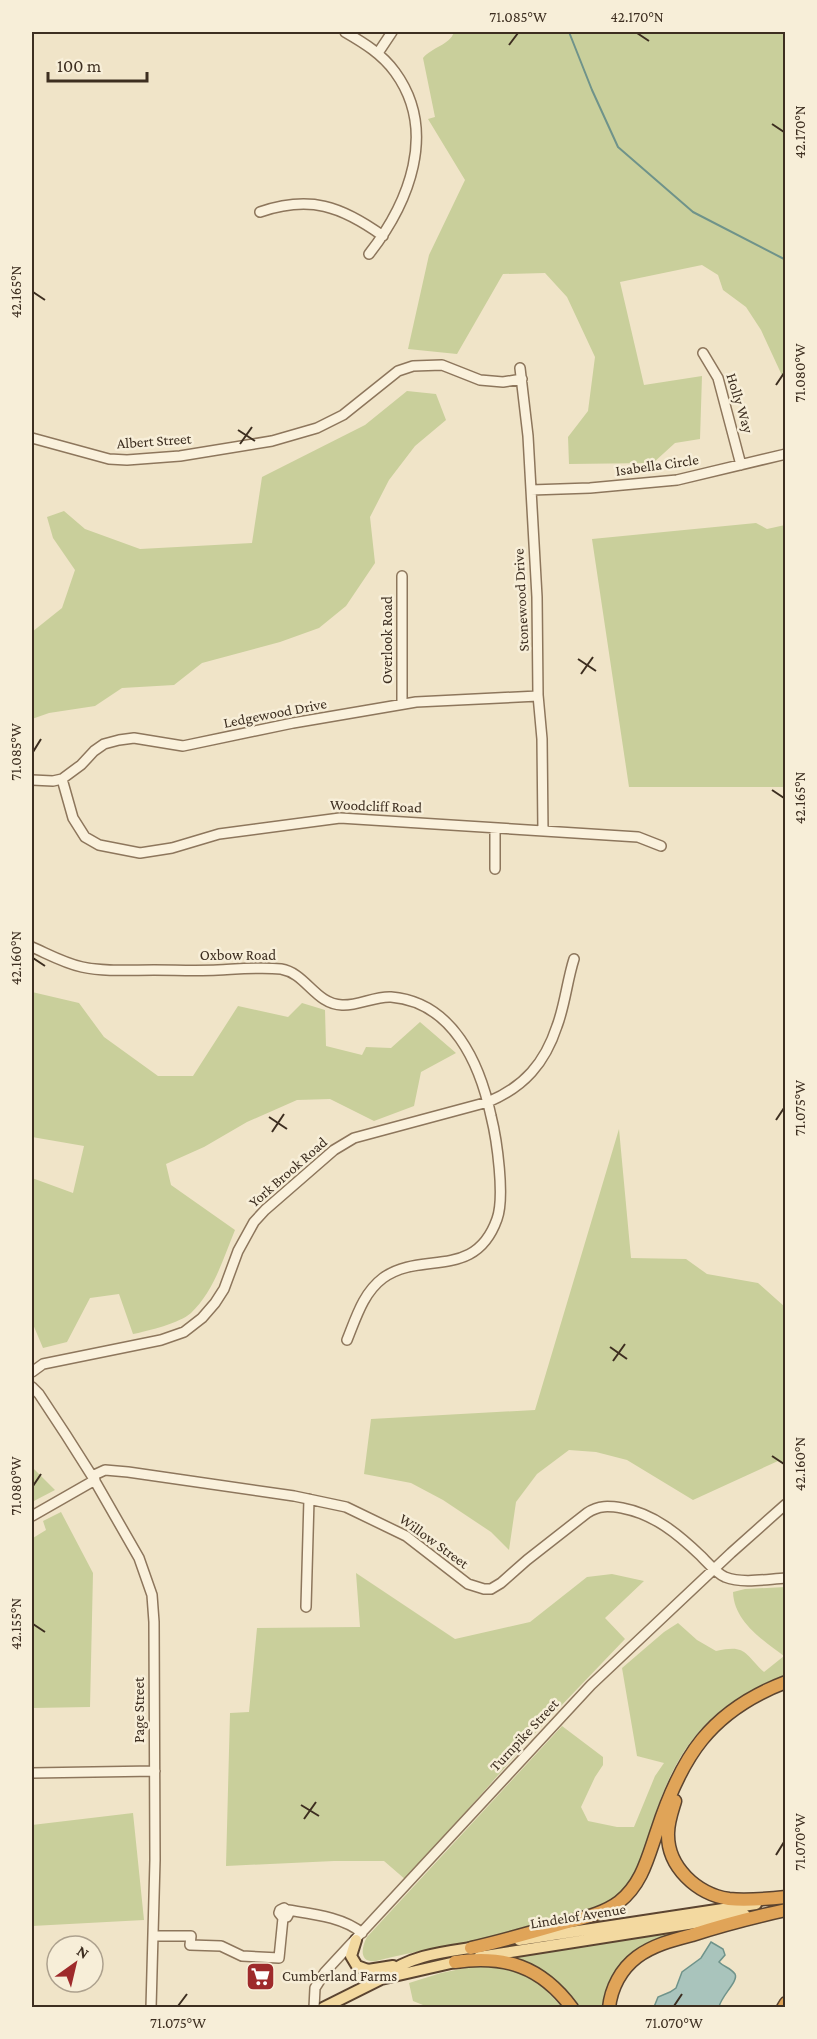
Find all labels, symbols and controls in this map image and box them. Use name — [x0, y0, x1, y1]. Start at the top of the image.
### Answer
text: 71.085°W — [489, 9, 547, 25]
text: 42.170°N — [610, 9, 664, 25]
scale bar — [48, 45, 147, 83]
text: 100 m — [57, 56, 102, 76]
text: 42.170°N — [792, 105, 808, 159]
text: 42.165°N — [8, 266, 24, 318]
text: 71.080°W — [792, 343, 808, 403]
street label: Holly Way — [722, 371, 757, 435]
street label: Albert Street — [116, 430, 193, 452]
street label: Isabella Circle — [614, 451, 700, 479]
street label: Stonewood Drive — [510, 548, 532, 652]
street label: Overlook Road — [379, 596, 395, 684]
street label: Ledgewood Drive — [222, 695, 329, 732]
text: 71.085°W — [8, 723, 24, 781]
text: 42.165°N — [792, 772, 808, 824]
street label: Woodcliff Road — [330, 796, 422, 816]
text: 42.160°N — [8, 931, 24, 985]
street label: Oxbow Road — [200, 947, 276, 963]
text: 71.075°W — [792, 1080, 808, 1136]
street label: York Brook Road — [246, 1134, 330, 1210]
text: 42.160°N — [792, 1437, 808, 1491]
text: 71.080°W — [8, 1456, 24, 1516]
street label: Willow Street — [396, 1511, 473, 1572]
text: 42.155°N — [8, 1598, 24, 1650]
street label: Page Street — [131, 1676, 148, 1743]
street label: Turnpike Street — [486, 1695, 563, 1775]
text: 71.070°W — [792, 1813, 808, 1871]
street label: Lindelof Avenue — [529, 1900, 627, 1931]
north arrow — [45, 1934, 105, 1994]
text: N — [74, 1942, 92, 1962]
supermarket icon: Cumberland Farms — [245, 1960, 277, 1992]
place label: Cumberland Farms — [282, 1968, 397, 1984]
text: 71.075°W — [150, 2015, 206, 2031]
text: 71.070°W — [645, 2015, 703, 2031]

